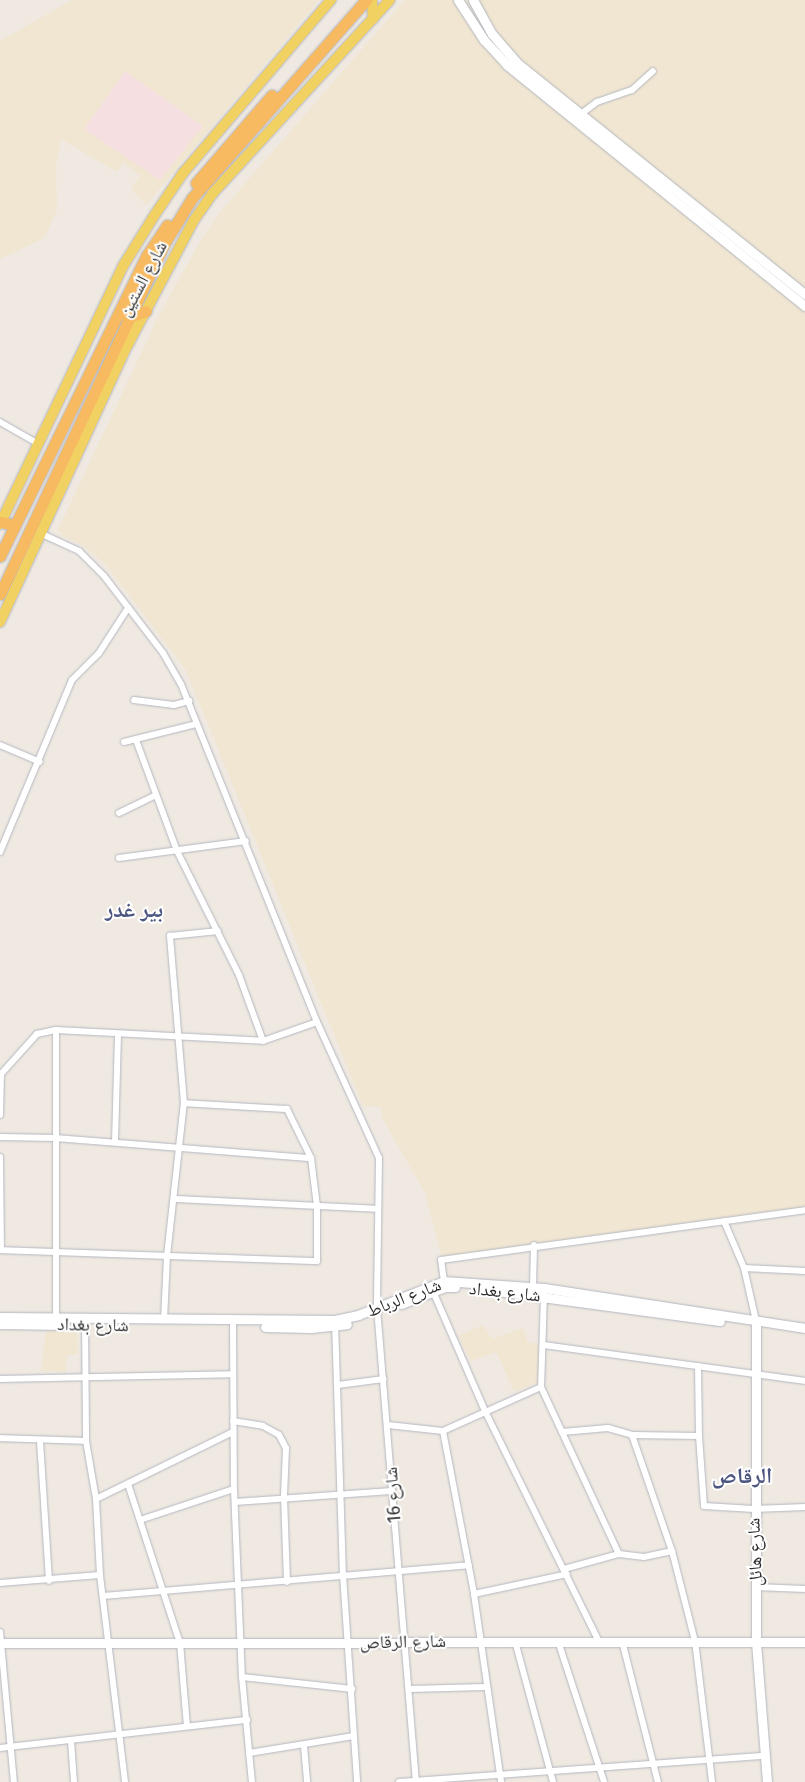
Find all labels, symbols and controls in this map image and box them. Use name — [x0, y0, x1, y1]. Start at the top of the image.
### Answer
street label: شارع الستين — [114, 238, 172, 320]
district label: بير غدر — [105, 897, 163, 923]
street label: شارع الرباط — [364, 1274, 444, 1322]
street label: شارع بغداد — [468, 1278, 542, 1306]
street label: شارع بغداد — [57, 1314, 129, 1336]
district label: الرقاص — [712, 1463, 772, 1489]
street label: شارع 16 — [380, 1466, 406, 1524]
street label: شارع هائل — [743, 1518, 767, 1586]
street label: شارع الرقاص — [360, 1630, 446, 1654]

